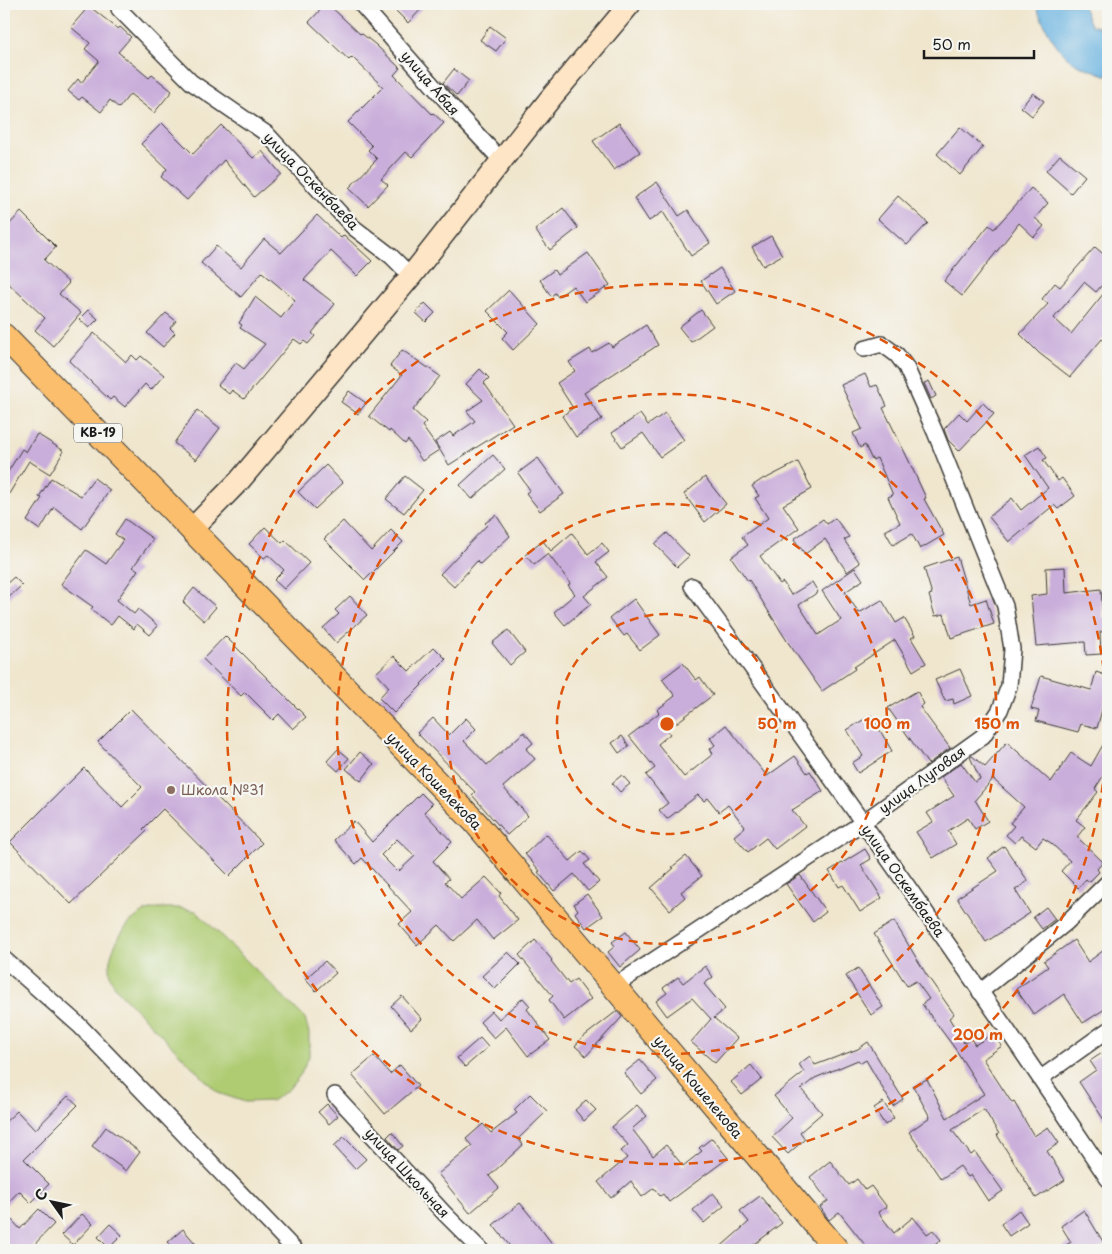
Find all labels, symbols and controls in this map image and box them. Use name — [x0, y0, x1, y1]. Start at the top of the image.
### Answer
scale bar — [924, 28, 1034, 60]
text: 50 m — [932, 32, 971, 55]
street label: улица Абая — [396, 46, 465, 120]
street label: улица Оскенбаева — [259, 127, 364, 235]
road number: КВ-19 — [74, 423, 122, 442]
text: 50 m — [758, 711, 796, 734]
text: 100 m — [864, 711, 910, 734]
text: 150 m — [974, 711, 1020, 734]
centre of rings — [658, 715, 676, 733]
street label: улица Кошелекова — [382, 727, 487, 835]
street label: улица Луговая — [874, 741, 969, 818]
place label: Школа №31 — [181, 779, 264, 800]
marker: Школа №31 — [165, 784, 177, 796]
street label: улица Оскембаева — [857, 820, 950, 942]
text: 200 m — [953, 1022, 1003, 1045]
street label: улица Кошелекова — [649, 1030, 748, 1143]
street label: улица Школьная — [360, 1123, 455, 1222]
north arrow — [28, 1176, 78, 1226]
text: С — [29, 1185, 52, 1205]

